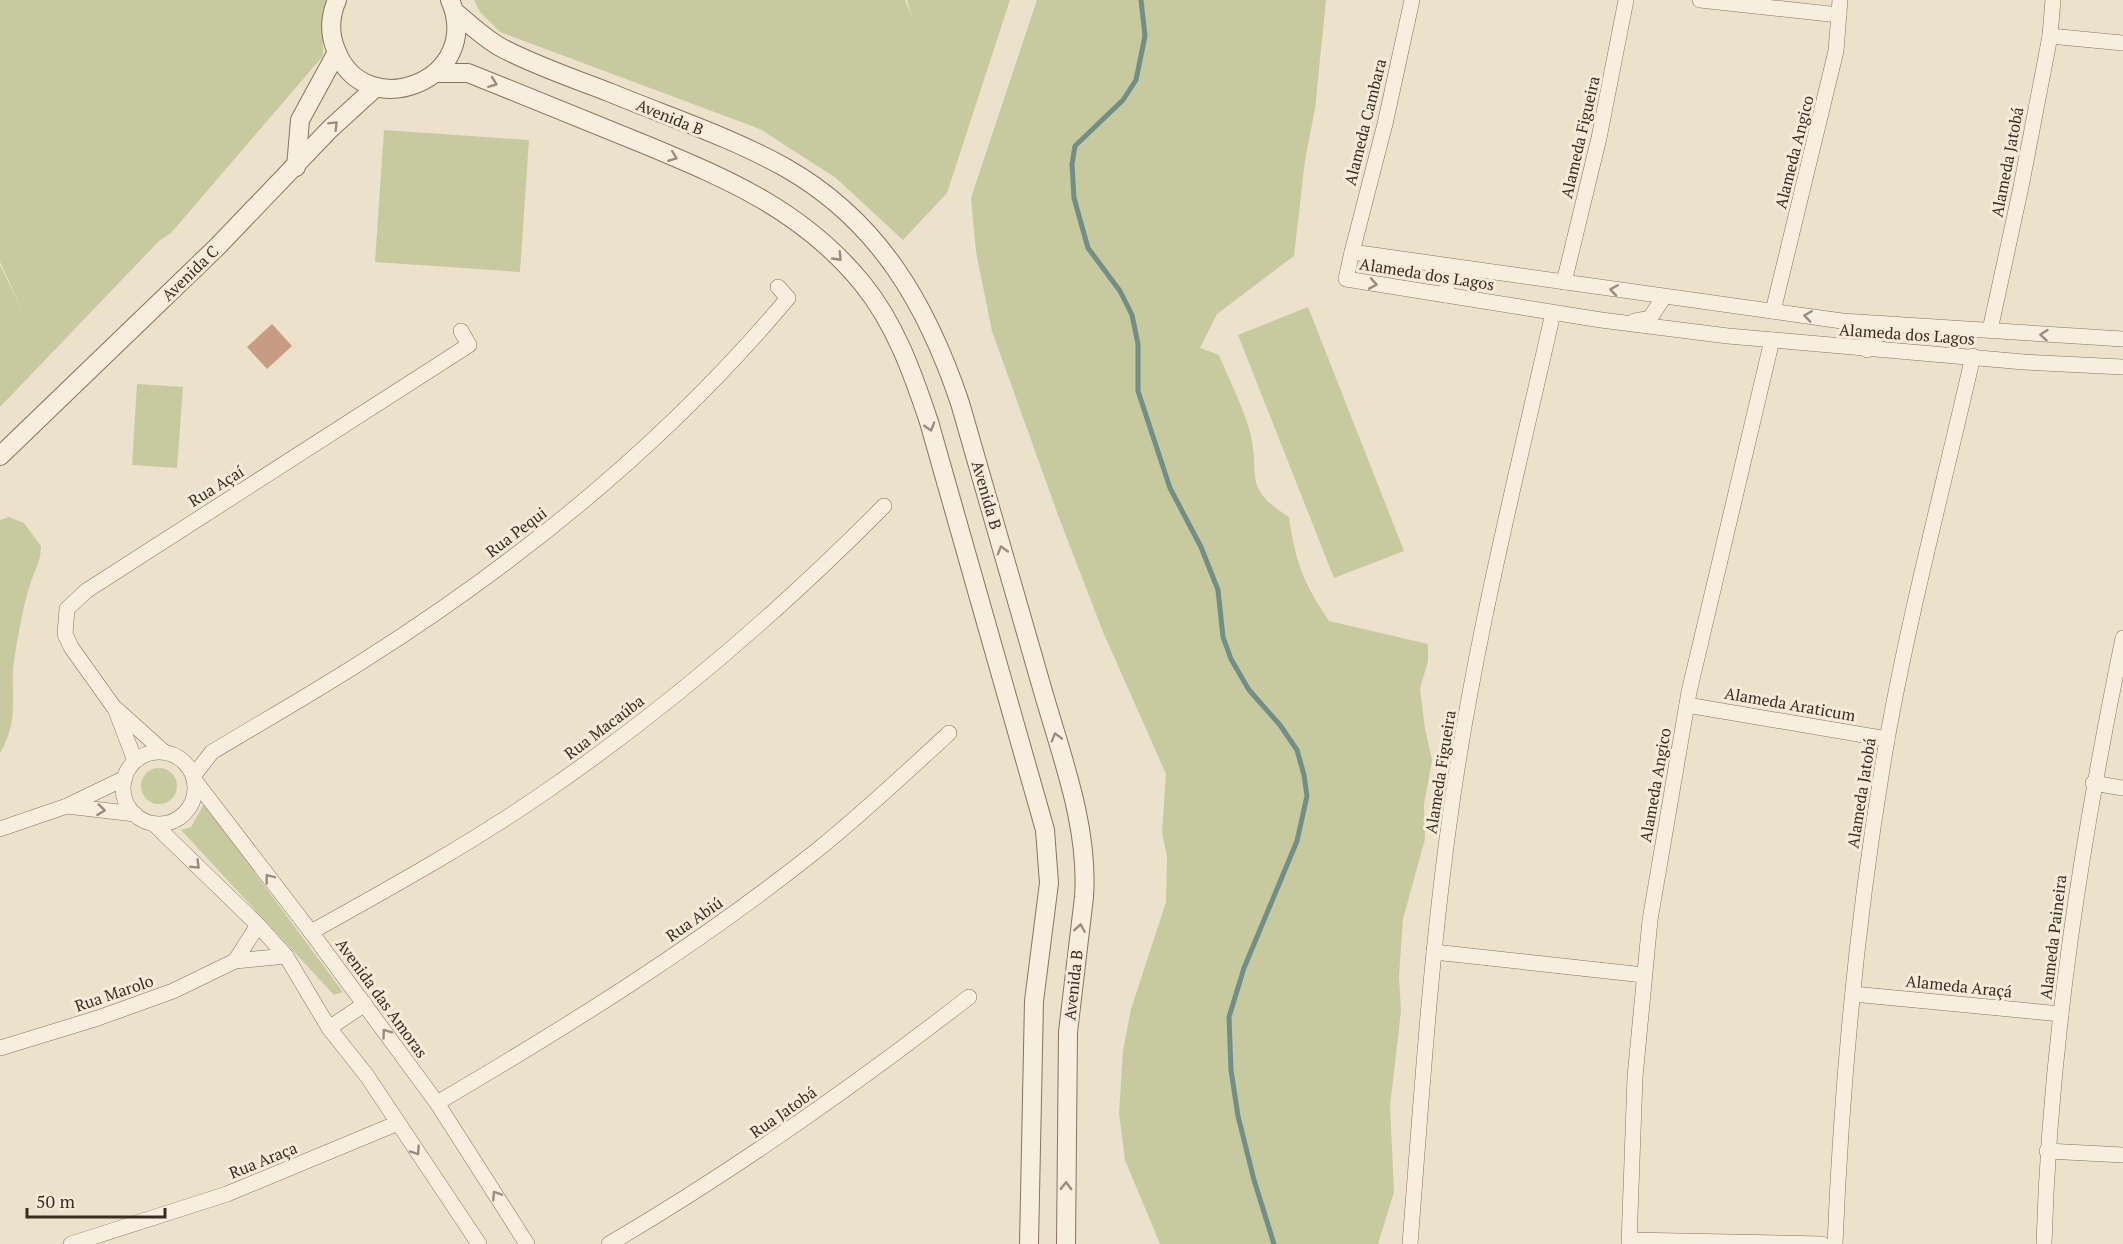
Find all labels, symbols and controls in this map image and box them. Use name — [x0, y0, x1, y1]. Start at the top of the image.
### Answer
street label: Alameda Cambara — [1339, 56, 1391, 188]
street label: Alameda Figueira — [1555, 74, 1605, 200]
one-way arrow — [487, 76, 498, 88]
street label: Alameda Angico — [1769, 93, 1819, 211]
street label: Avenida B — [633, 94, 707, 140]
street label: Alameda Jatobá — [1986, 105, 2028, 219]
one-way arrow — [327, 121, 338, 131]
one-way arrow — [667, 150, 678, 162]
street label: Avenida C — [157, 240, 223, 306]
one-way arrow — [831, 250, 842, 261]
street label: Alameda dos Lagos — [1358, 252, 1496, 296]
one-way arrow — [1368, 277, 1378, 290]
one-way arrow — [1610, 284, 1619, 296]
one-way arrow — [1803, 311, 1812, 323]
street label: Alameda dos Lagos — [1838, 318, 1976, 350]
one-way arrow — [2039, 329, 2048, 342]
one-way arrow — [923, 421, 935, 432]
street label: Avenida B — [967, 458, 1007, 532]
street label: Rua Açaí — [184, 460, 248, 512]
street label: Rua Pequi — [481, 502, 551, 562]
one-way arrow — [997, 545, 1010, 555]
street label: Alameda Araticum — [1723, 682, 1857, 726]
street label: Rua Macaúba — [560, 690, 648, 764]
street label: Alameda Figueira — [1419, 709, 1461, 835]
street label: Alameda Angico — [1634, 726, 1676, 844]
one-way arrow — [1051, 732, 1063, 743]
street label: Alameda Jatobá — [1841, 736, 1881, 850]
one-way arrow — [96, 803, 106, 816]
one-way arrow — [188, 857, 199, 868]
one-way arrow — [265, 873, 276, 884]
street label: Alameda Paineira — [2034, 873, 2072, 1001]
street label: Rua Abiú — [661, 891, 727, 947]
one-way arrow — [1073, 924, 1085, 933]
street label: Avenida das Amoras — [331, 934, 433, 1062]
street label: Avenida B — [1058, 949, 1088, 1021]
street label: Rua Marolo — [72, 969, 156, 1017]
street label: Alameda Araçá — [1905, 969, 2013, 1003]
one-way arrow — [382, 1029, 393, 1040]
street label: Rua Jatobá — [745, 1081, 821, 1143]
street label: Rua Araça — [226, 1136, 300, 1184]
one-way arrow — [409, 1144, 420, 1155]
scale bar — [27, 1181, 165, 1219]
one-way arrow — [1060, 1181, 1072, 1190]
text: 50 m — [36, 1189, 76, 1213]
one-way arrow — [491, 1191, 503, 1201]

